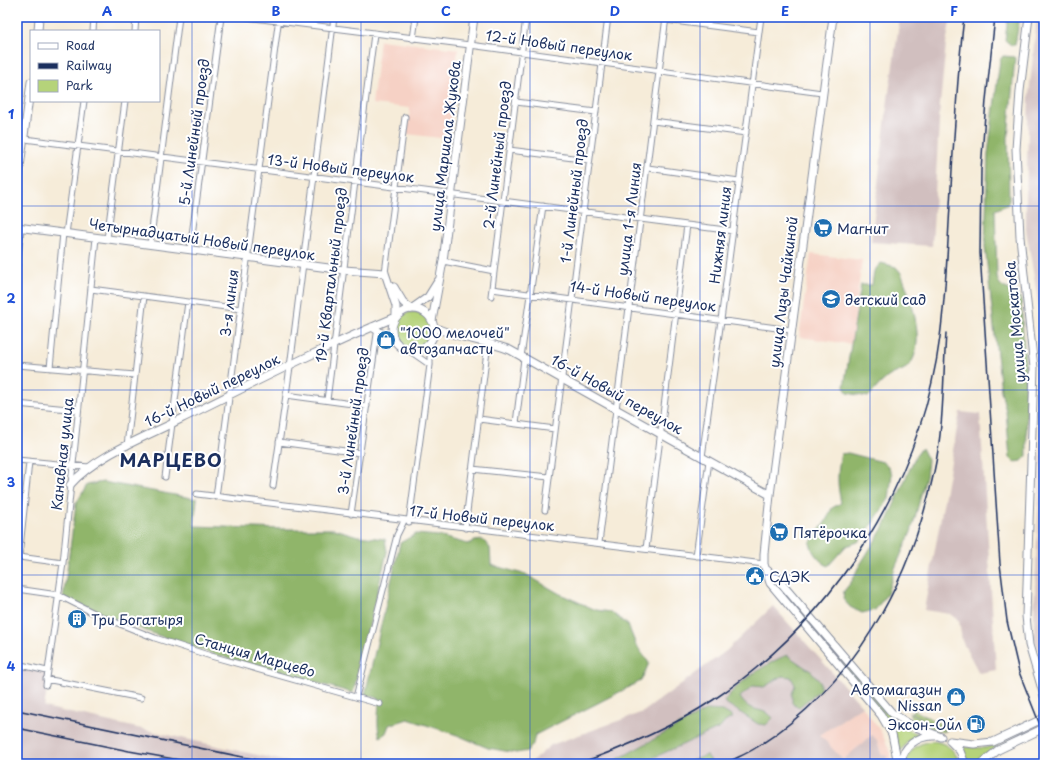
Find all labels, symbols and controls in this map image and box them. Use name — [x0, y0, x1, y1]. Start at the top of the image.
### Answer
text: A — [102, 1, 112, 20]
text: B — [272, 1, 281, 20]
text: C — [441, 1, 451, 20]
text: D — [610, 1, 620, 20]
text: E — [781, 1, 789, 20]
text: F — [950, 1, 958, 20]
street label: 12-й Новый переулок — [484, 24, 634, 66]
legend — [30, 30, 160, 102]
text: Road — [66, 36, 95, 54]
text: Railway — [66, 56, 112, 74]
street label: 5-й Линейный проезд — [173, 57, 215, 207]
street label: улица Маршала Жукова — [424, 59, 466, 233]
text: Park — [66, 76, 93, 94]
street label: 2-й Линейный проезд — [478, 80, 516, 230]
text: 1 — [8, 104, 14, 123]
street label: 1-й Линейный проезд — [555, 118, 593, 264]
street label: 13-й Новый переулок — [267, 149, 416, 187]
street label: улица 1-я Линия — [612, 161, 646, 277]
street label: Нижняя линия — [704, 185, 736, 285]
street label: 19-й Квартальный проезд — [310, 186, 352, 364]
street label: Четырнадцатый Новый переулок — [88, 213, 317, 265]
street label: улица Лизы Чайкиной — [763, 215, 803, 369]
supermarket icon: Магнит — [812, 217, 834, 239]
place label: Магнит — [837, 218, 889, 239]
street label: улица Москатова — [999, 260, 1031, 384]
street label: 3-я линия — [214, 268, 244, 338]
street label: 14-й Новый переулок — [568, 275, 718, 317]
text: 2 — [6, 288, 16, 307]
school or university icon: детский сад — [820, 288, 842, 310]
place label: детский сад — [845, 289, 926, 310]
place label: "1000 мелочей" автозапчасти — [400, 322, 510, 359]
shop icon: "1000 мелочей" автозапчасти — [375, 329, 397, 351]
street label: 3-й Линейный проезд — [332, 346, 374, 496]
street label: 16-й Новый переулок — [141, 348, 284, 432]
street label: 16-й Новый переулок — [547, 349, 687, 439]
street label: Канавная улица — [46, 396, 78, 511]
district label: МАРЦЕВО — [119, 446, 223, 473]
text: 3 — [7, 472, 16, 491]
street label: 17-й Новый переулок — [408, 500, 556, 536]
supermarket icon: Пятёрочка — [768, 521, 790, 543]
place label: Пятёрочка — [793, 522, 867, 543]
public building icon: СДЭК — [744, 565, 766, 587]
place label: СДЭК — [769, 566, 810, 587]
building icon: Три Богатыря — [66, 608, 88, 630]
place label: Три Богатыря — [91, 609, 183, 630]
street label: Станция Марцево — [192, 628, 318, 682]
text: 4 — [7, 656, 16, 675]
place label: Автомагазин Nissan — [851, 679, 942, 716]
shop icon: Автомагазин Nissan — [945, 686, 967, 708]
fuel station icon: Эксон-Ойл — [965, 713, 987, 735]
place label: Эксон-Ойл — [888, 714, 962, 735]

